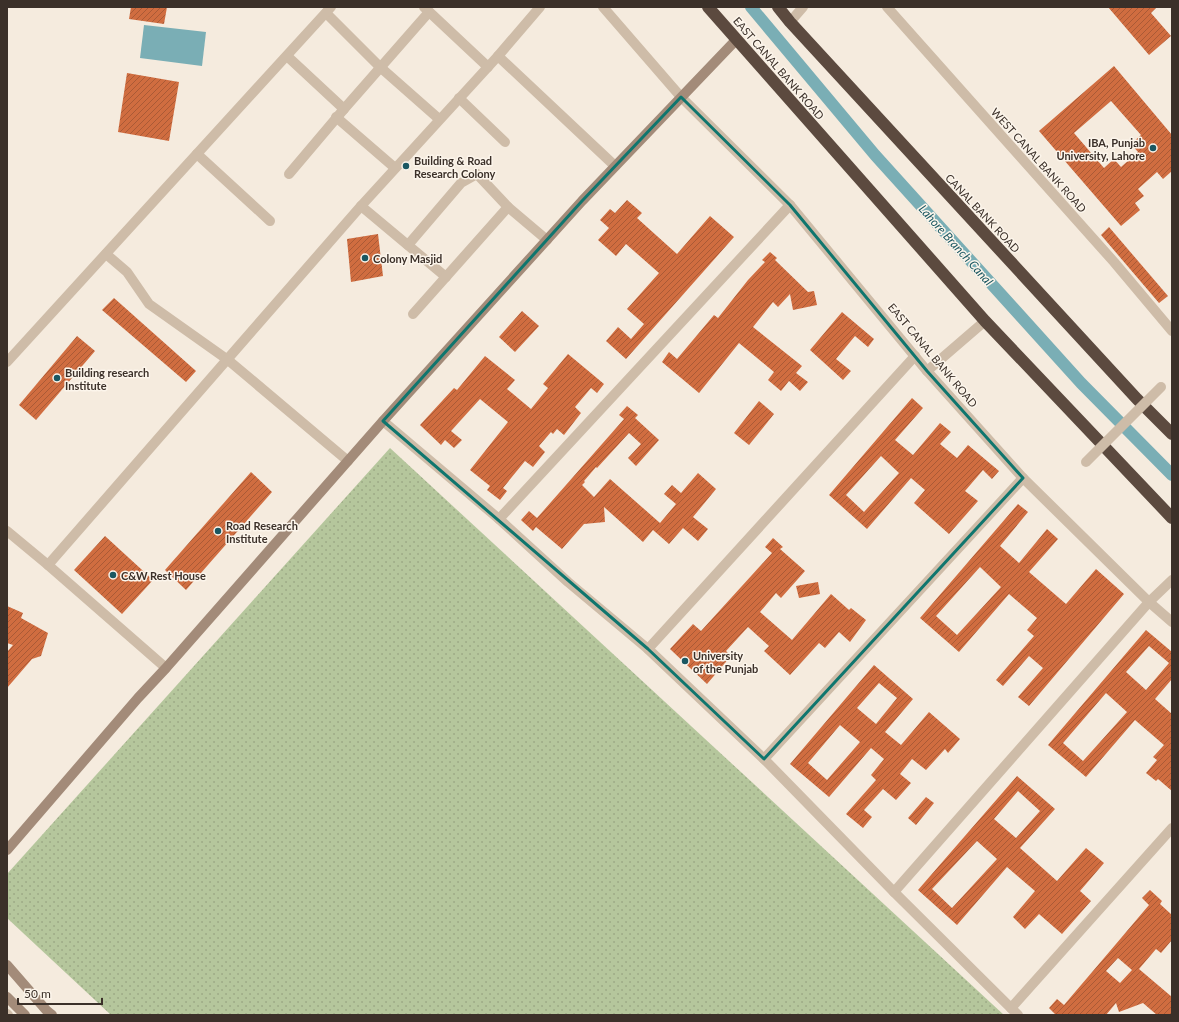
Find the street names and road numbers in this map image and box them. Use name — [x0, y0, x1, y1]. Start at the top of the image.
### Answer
street label: EAST CANAL BANK ROAD — [731, 14, 827, 122]
street label: WEST CANAL BANK ROAD — [989, 105, 1089, 215]
street label: CANAL BANK ROAD — [943, 171, 1023, 255]
street label: EAST CANAL BANK ROAD — [886, 300, 980, 410]

